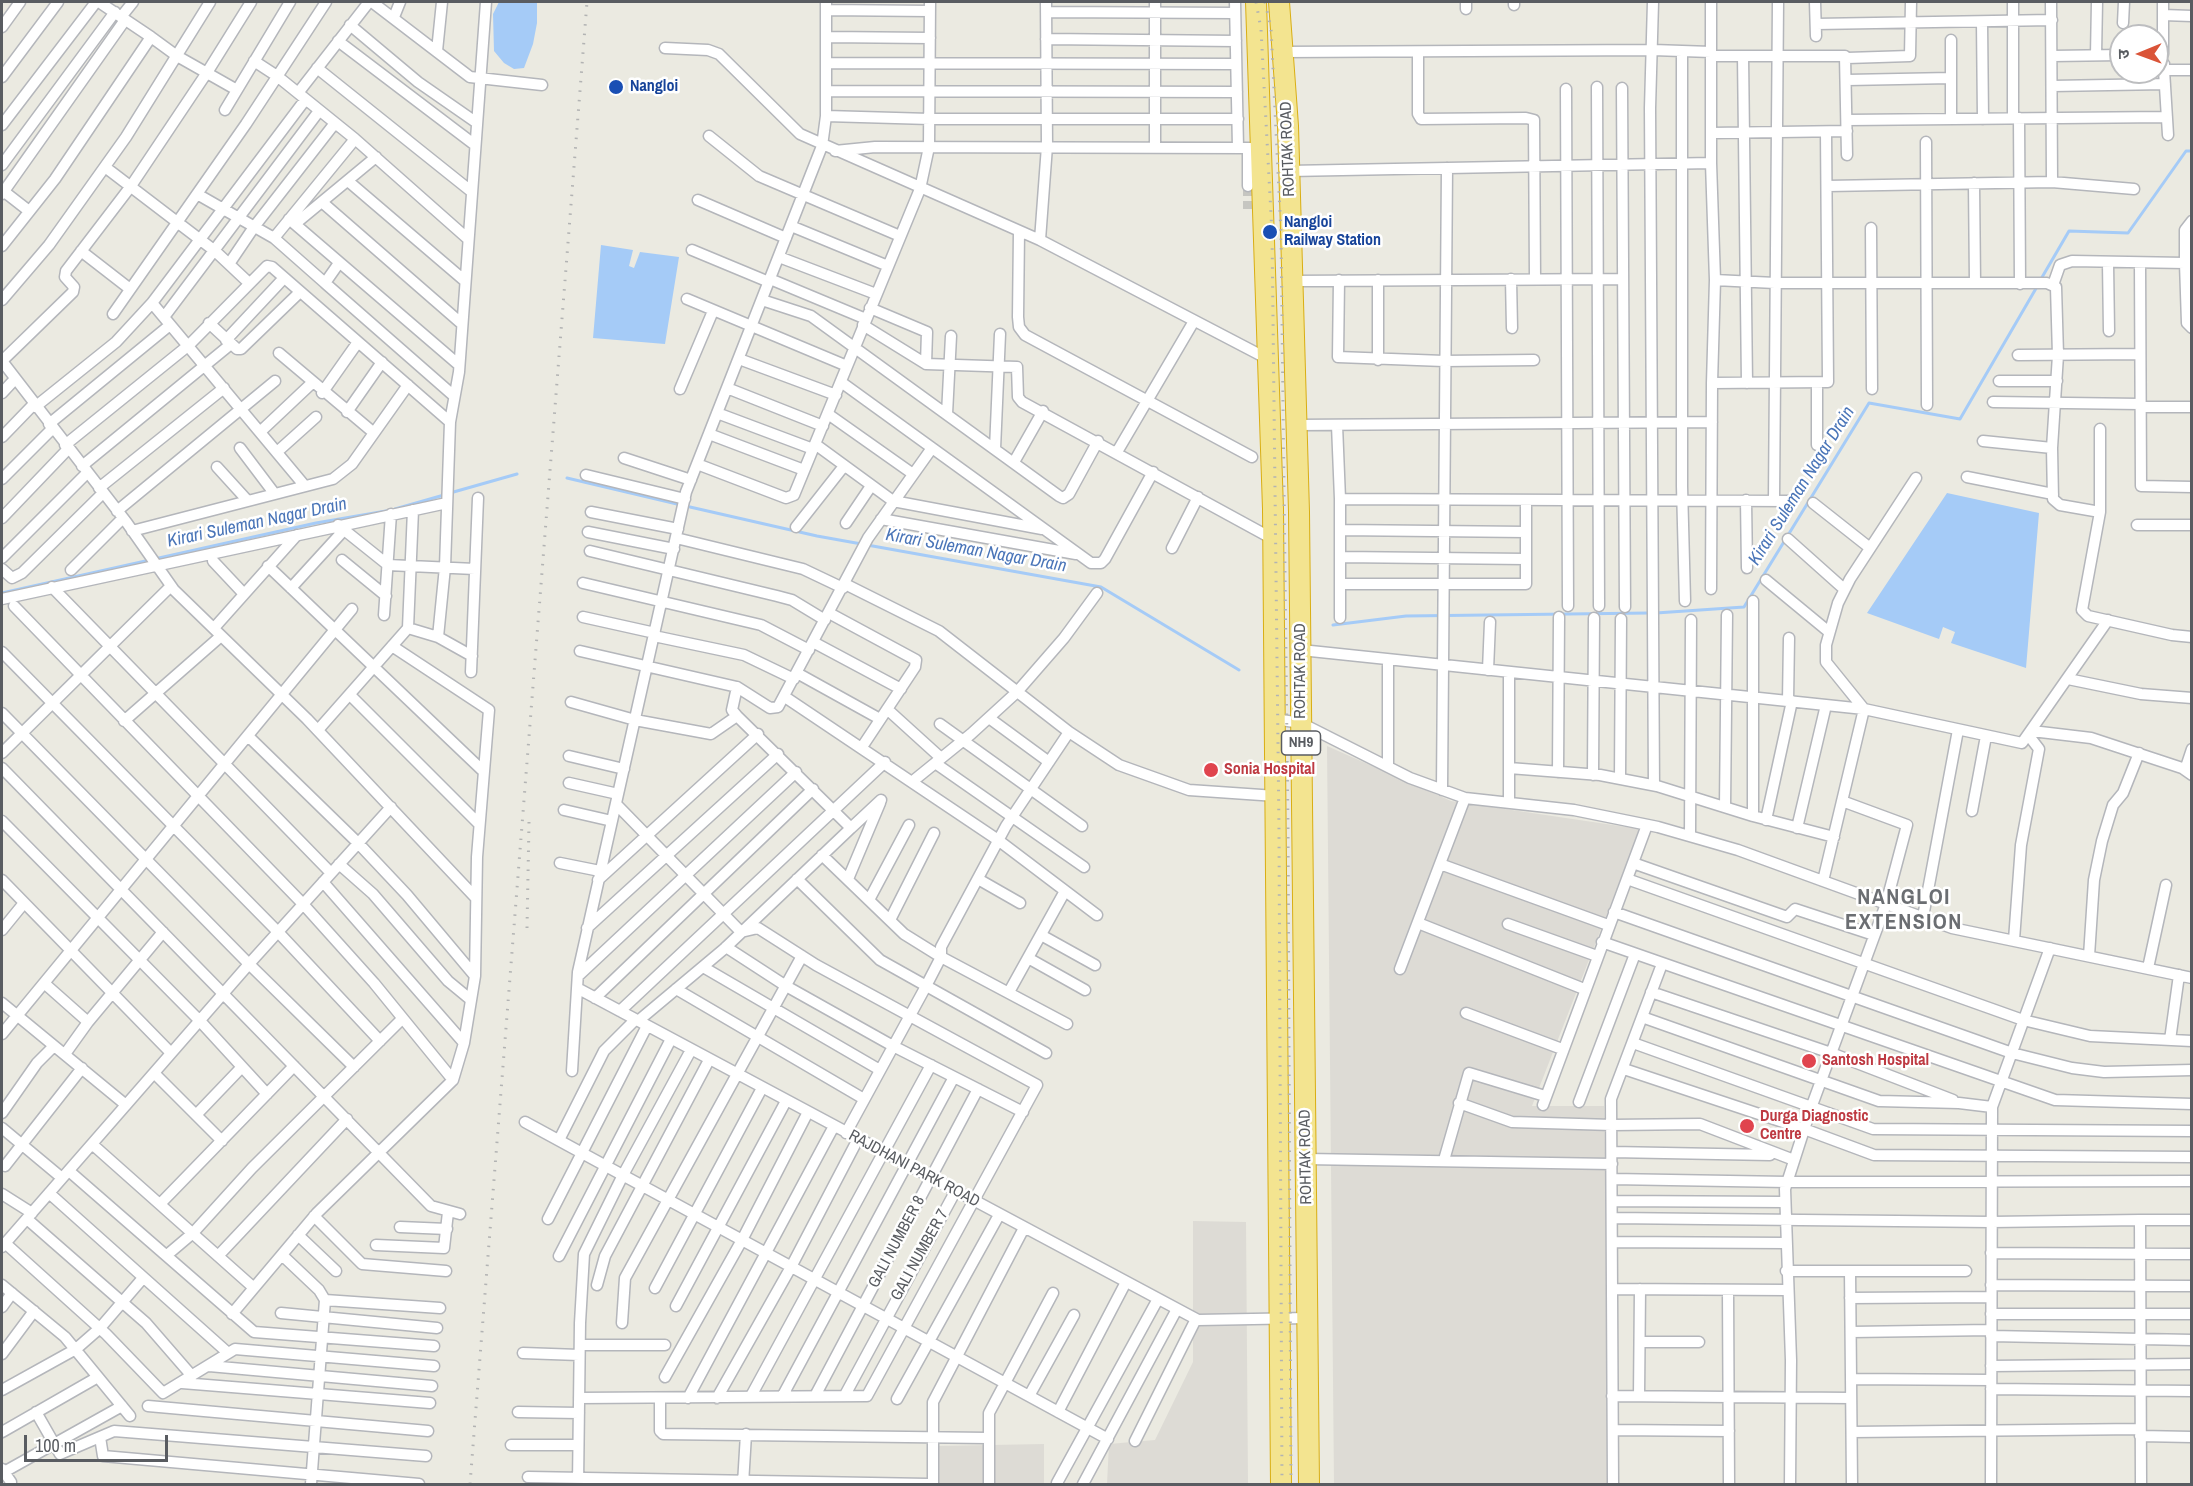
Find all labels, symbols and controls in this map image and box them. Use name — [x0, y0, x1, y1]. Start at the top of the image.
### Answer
north arrow — [2109, 24, 2169, 84]
text: उ — [2112, 49, 2134, 59]
place label: Nangloi — [630, 77, 678, 97]
marker: Nangloi — [607, 78, 625, 96]
street label: ROHTAK ROAD — [1277, 101, 1299, 197]
place label: Nangloi Railway Station — [1284, 213, 1381, 251]
marker: Nangloi Railway Station — [1261, 223, 1279, 241]
water label: Kirari Suleman Nagar Drain — [1744, 403, 1860, 569]
water label: Kirari Suleman Nagar Drain — [165, 493, 349, 553]
water label: Kirari Suleman Nagar Drain — [884, 524, 1068, 578]
street label: ROHTAK ROAD — [1291, 623, 1311, 719]
road number: NH9 — [1282, 731, 1320, 755]
place label: Sonia Hospital — [1224, 760, 1315, 780]
marker: Sonia Hospital — [1202, 761, 1220, 779]
district label: NANGLOI EXTENSION — [1845, 885, 1963, 936]
place label: Santosh Hospital — [1822, 1051, 1929, 1071]
marker: Santosh Hospital — [1800, 1052, 1818, 1070]
place label: Durga Diagnostic Centre — [1760, 1107, 1869, 1145]
street label: ROHTAK ROAD — [1296, 1109, 1316, 1205]
marker: Durga Diagnostic Centre — [1738, 1117, 1756, 1135]
street label: RAJDHANI PARK ROAD — [845, 1126, 983, 1212]
street label: GALI NUMBER 8 — [865, 1193, 929, 1291]
street label: GALI NUMBER 7 — [887, 1206, 953, 1304]
scale bar — [27, 1423, 171, 1461]
text: 100 m — [35, 1433, 76, 1458]

